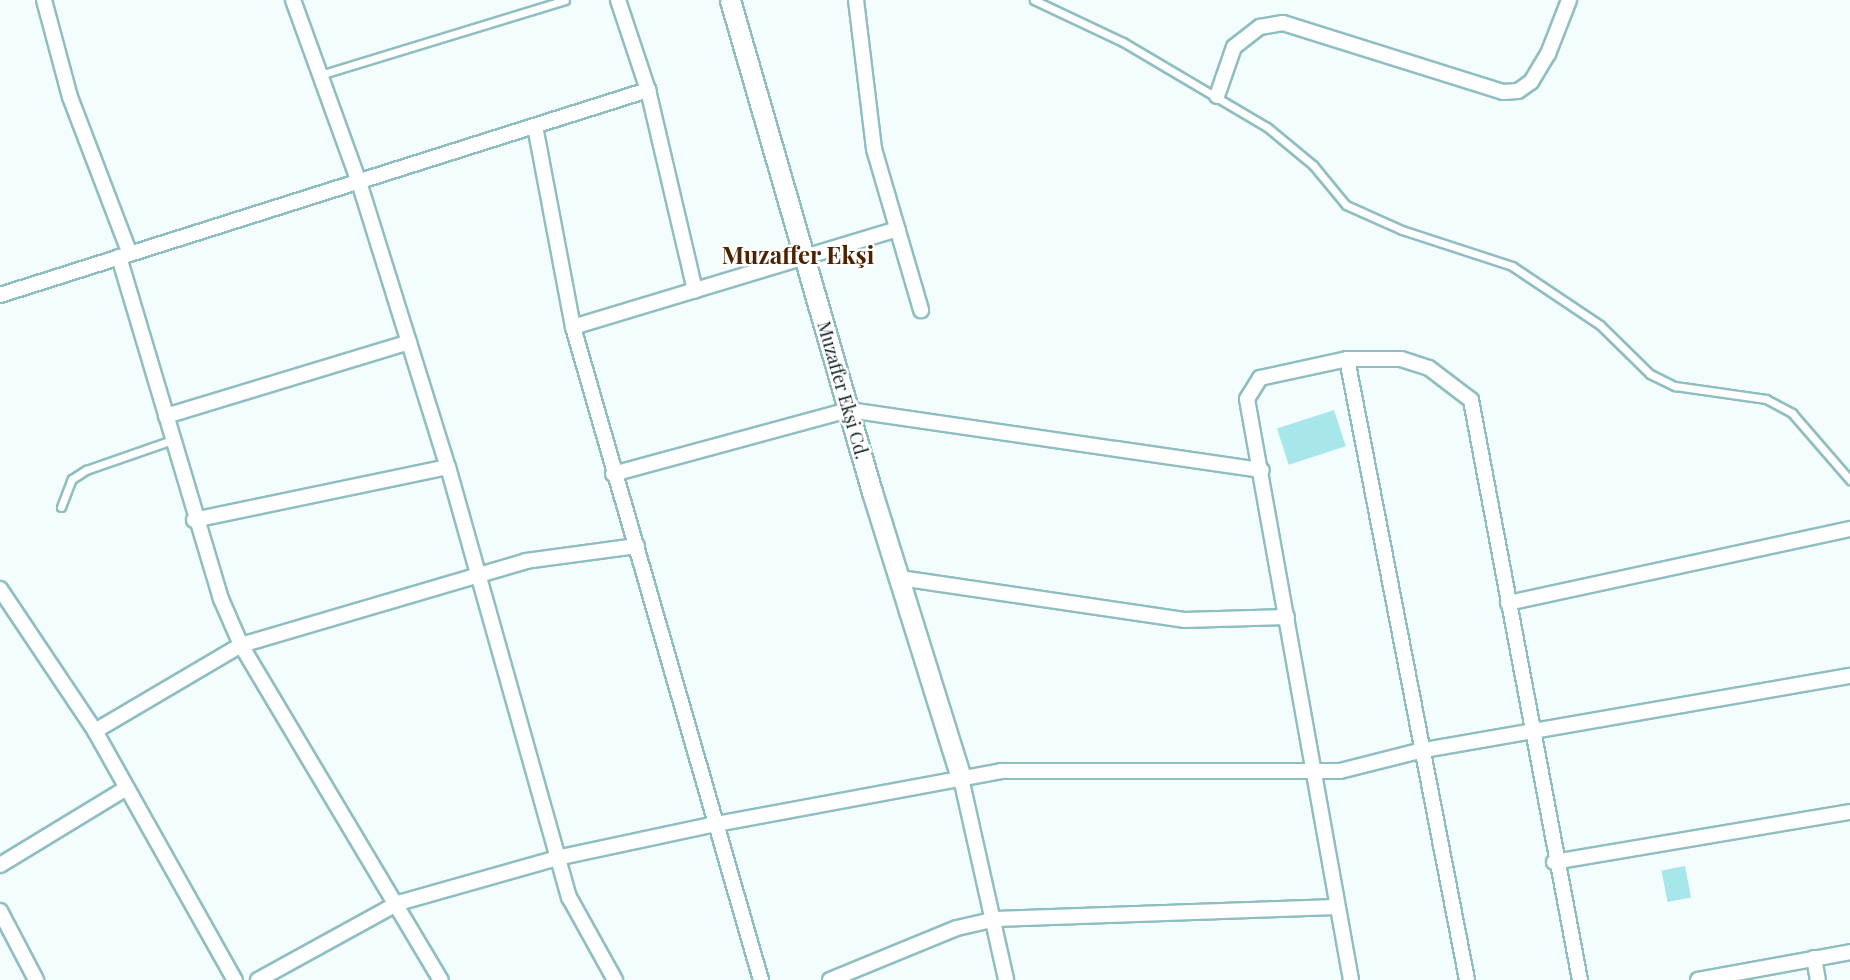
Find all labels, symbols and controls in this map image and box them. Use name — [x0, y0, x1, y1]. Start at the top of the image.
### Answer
district label: Muzaffer Ekşi — [722, 241, 874, 269]
street label: Muzaffer Ekşi Cd. — [813, 319, 873, 461]

